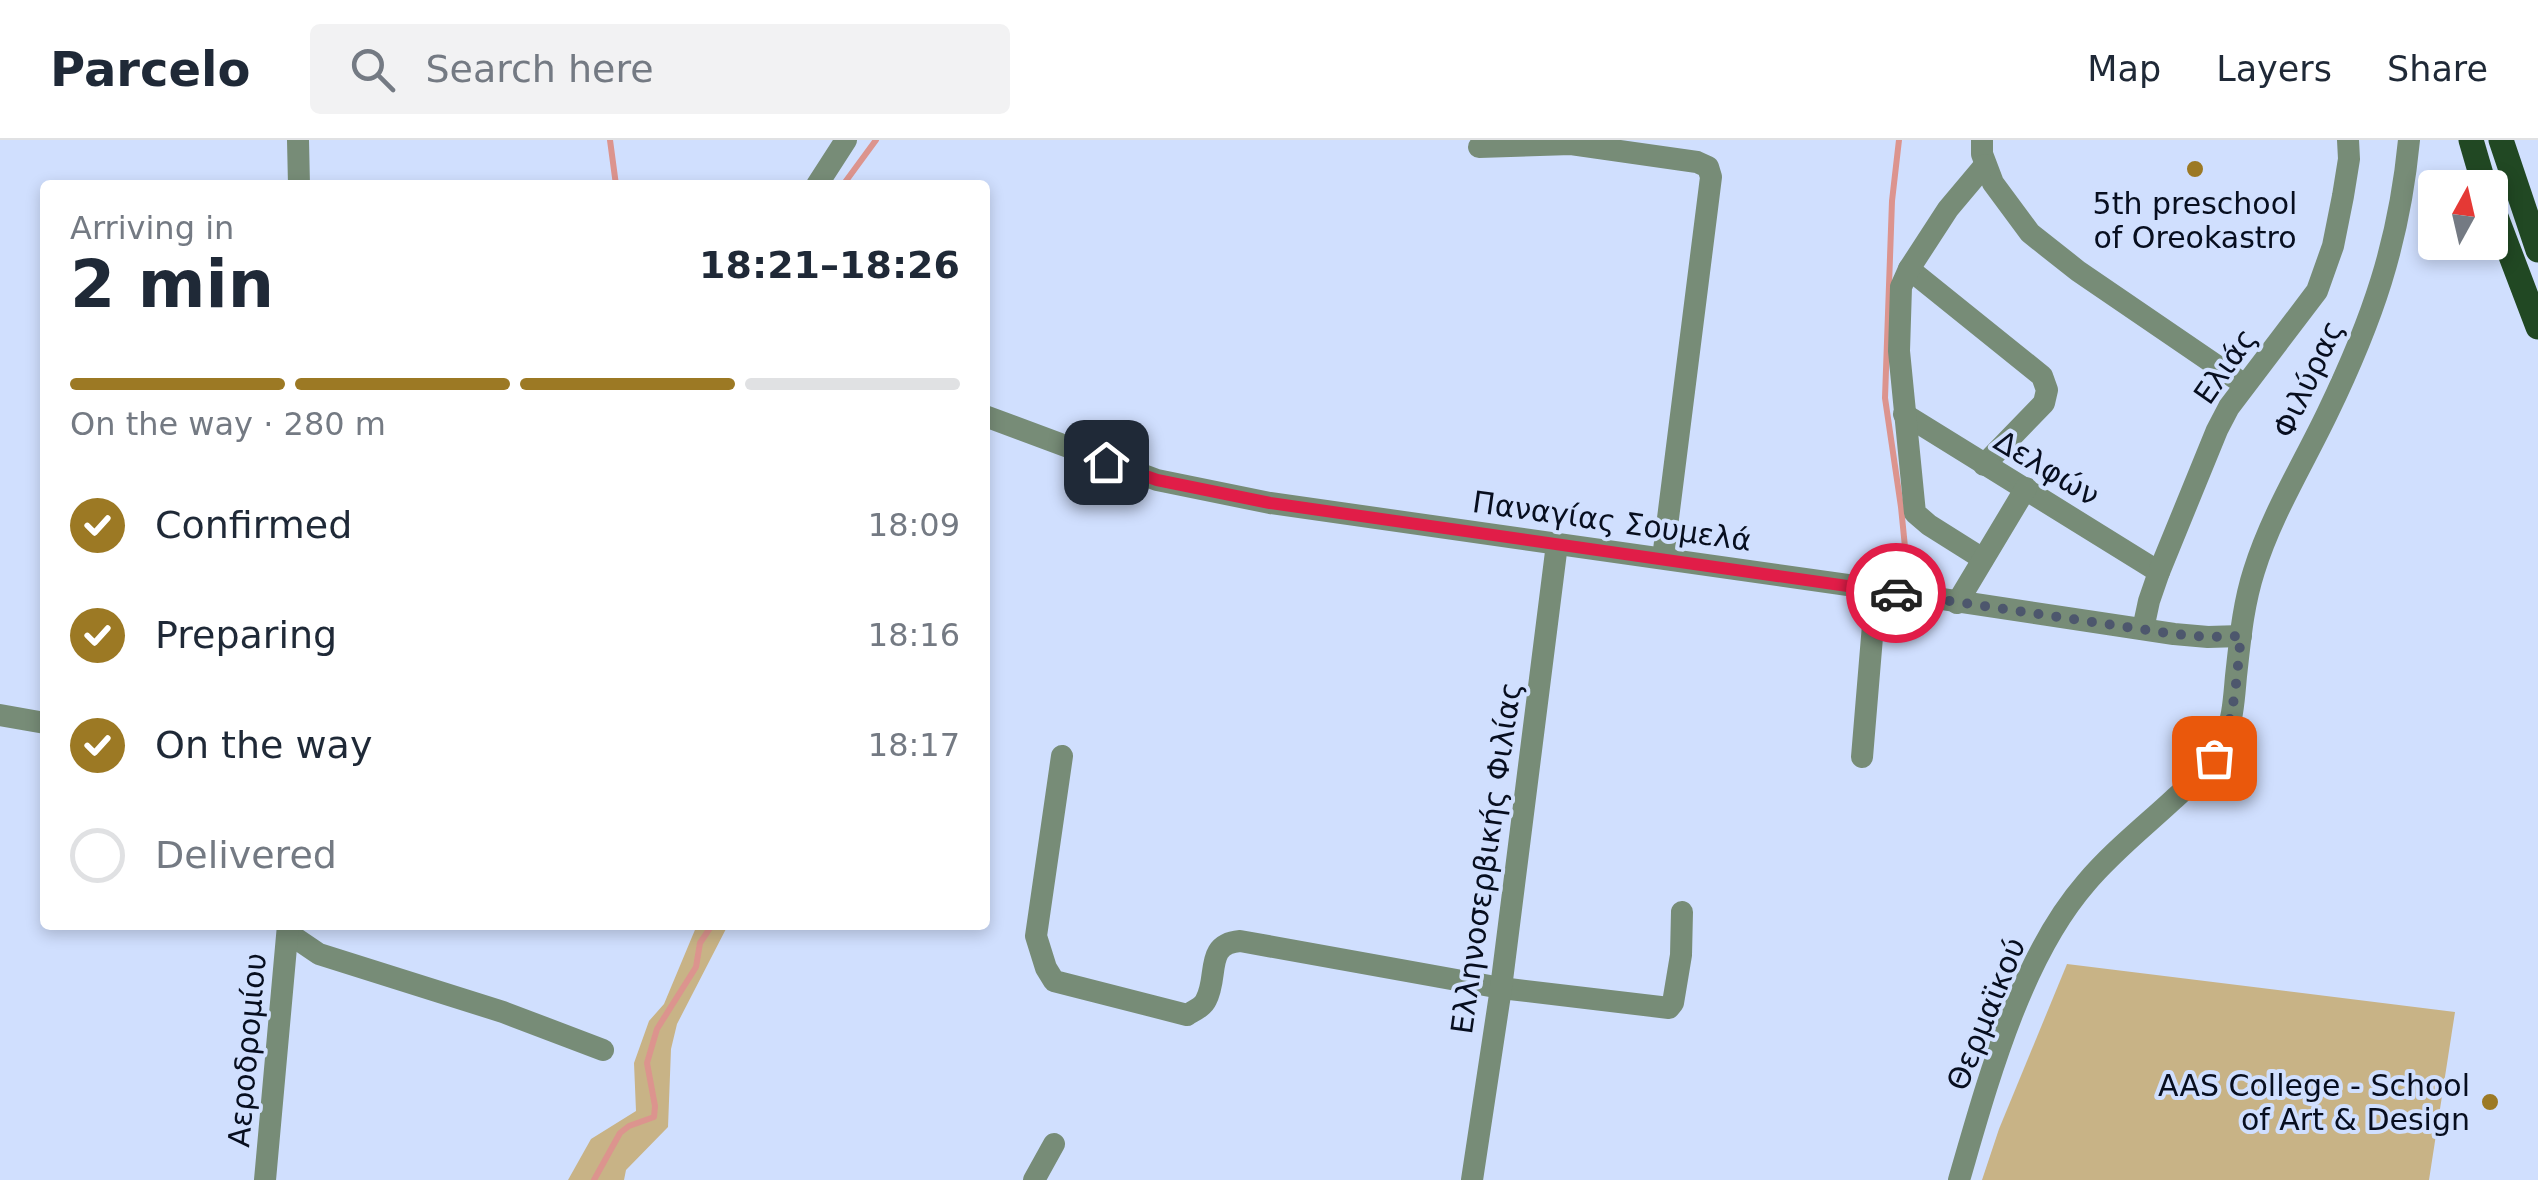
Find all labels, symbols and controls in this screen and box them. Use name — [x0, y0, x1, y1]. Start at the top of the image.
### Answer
search box — [310, 24, 1010, 114]
text: Parcelo — [50, 41, 250, 97]
icon: search — [345, 42, 400, 97]
text: Search here — [425, 47, 654, 91]
text: Map — [2087, 49, 2161, 89]
text: Layers — [2216, 49, 2332, 89]
text: Share — [2387, 49, 2488, 89]
marker: 5th preschool of Oreokastro — [2184, 158, 2206, 180]
north arrow — [2418, 170, 2508, 260]
map controls — [2418, 170, 2508, 260]
place label: 5th preschool of Oreokastro — [2093, 186, 2297, 255]
text: Arriving in — [70, 209, 234, 247]
text: 18:21–18:26 — [699, 243, 960, 287]
text: 2 min — [70, 247, 274, 322]
street label: Φιλύρας — [2266, 315, 2350, 443]
street label: Ελιάς — [2187, 321, 2263, 411]
text: On the way · 280 m — [70, 405, 386, 443]
pin — [1064, 420, 1149, 505]
street label: Δελφών — [1988, 423, 2106, 513]
icon: home — [1079, 435, 1134, 490]
street label: Παναγίας Σουμελά — [1470, 484, 1754, 558]
icon: check — [70, 498, 125, 553]
text: Confirmed — [155, 503, 352, 547]
text: 18:09 — [868, 506, 960, 544]
courier — [1846, 543, 1946, 643]
icon: car — [1869, 566, 1924, 621]
icon: check — [70, 608, 125, 663]
text: Preparing — [155, 613, 337, 657]
text: 18:16 — [868, 616, 960, 654]
street label: Ελληνοσερβικής Φιλίας — [1444, 680, 1528, 1036]
pin — [2172, 716, 2257, 801]
icon: check — [70, 718, 125, 773]
text: On the way — [155, 723, 372, 767]
text: 18:17 — [868, 726, 960, 764]
icon: bag — [2187, 731, 2242, 786]
text: Delivered — [155, 833, 337, 877]
street label: Θερμαϊκού — [1940, 933, 2032, 1095]
street label: Αεροδρομίου — [221, 951, 273, 1149]
place label: AAS College - School of Art & Design — [2158, 1068, 2470, 1137]
marker: AAS College - School of Art & Design — [2479, 1091, 2501, 1113]

